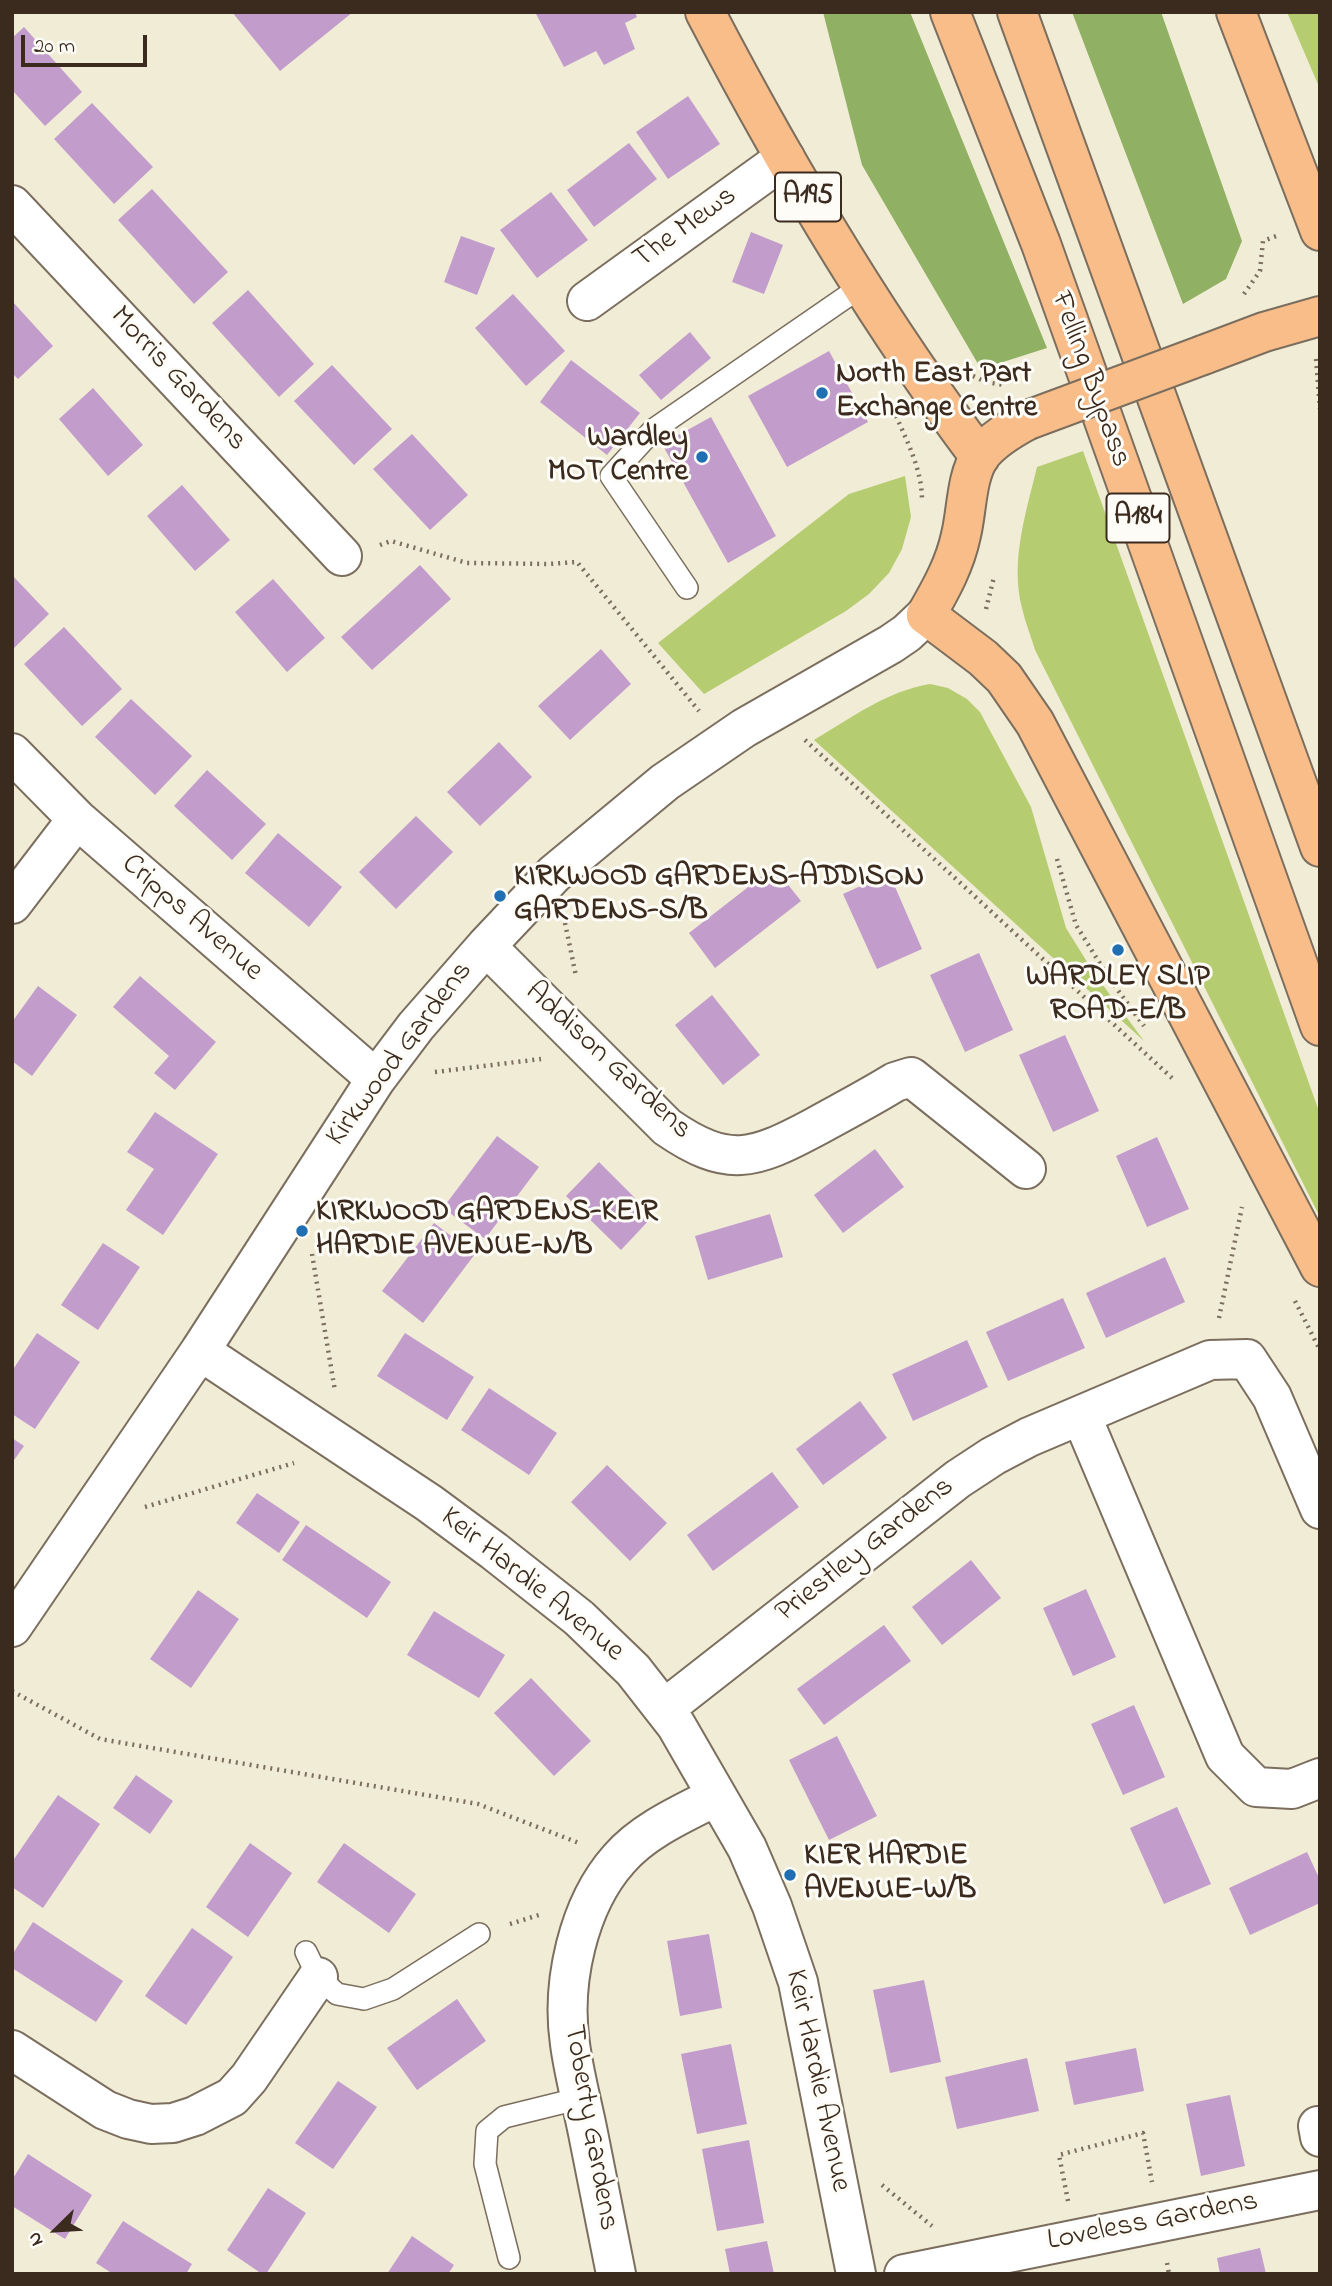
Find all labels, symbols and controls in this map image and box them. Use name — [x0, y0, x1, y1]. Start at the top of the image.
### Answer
scale bar — [24, 21, 150, 65]
text: 20 m — [34, 32, 75, 62]
road number: A195 — [775, 172, 841, 222]
street label: The Mews — [627, 179, 745, 279]
street label: Felling Bypass — [1041, 287, 1137, 473]
street label: Morris Gardens — [101, 300, 253, 460]
place label: North East Part Exchange Centre — [836, 358, 1037, 428]
marker: North East Part Exchange Centre — [814, 385, 830, 401]
place label: Wardley MOT Centre — [548, 422, 688, 492]
marker: Wardley MOT Centre — [694, 449, 710, 465]
road number: A184 — [1106, 494, 1170, 542]
street label: Cripps Avenue — [113, 848, 269, 990]
place label: KIRKWOOD GARDENS-ADDISON GARDENS-S/B — [514, 861, 924, 931]
marker: KIRKWOOD GARDENS-ADDISON GARDENS-S/B — [492, 888, 508, 904]
marker: WARDLEY SLIP ROAD-E/B — [1110, 942, 1126, 958]
street label: Kirkwood Gardens — [320, 956, 482, 1154]
place label: WARDLEY SLIP ROAD-E/B — [1026, 961, 1210, 1032]
street label: Addison Gardens — [516, 975, 698, 1149]
place label: KIRKWOOD GARDENS-KEIR HARDIE AVENUE-N/B — [316, 1196, 658, 1266]
marker: KIRKWOOD GARDENS-KEIR HARDIE AVENUE-N/B — [294, 1223, 310, 1239]
street label: Priestley Gardens — [770, 1470, 962, 1632]
street label: Keir Hardie Avenue — [432, 1501, 630, 1671]
place label: KIER HARDIE AVENUE-W/B — [804, 1840, 976, 1910]
marker: KIER HARDIE AVENUE-W/B — [782, 1867, 798, 1883]
street label: Keir Hardie Avenue — [775, 1967, 857, 2195]
street label: Toberty Gardens — [553, 2022, 625, 2234]
street label: Loveless Gardens — [1045, 2185, 1261, 2261]
north arrow — [21, 2195, 91, 2265]
text: N — [21, 2227, 51, 2250]

